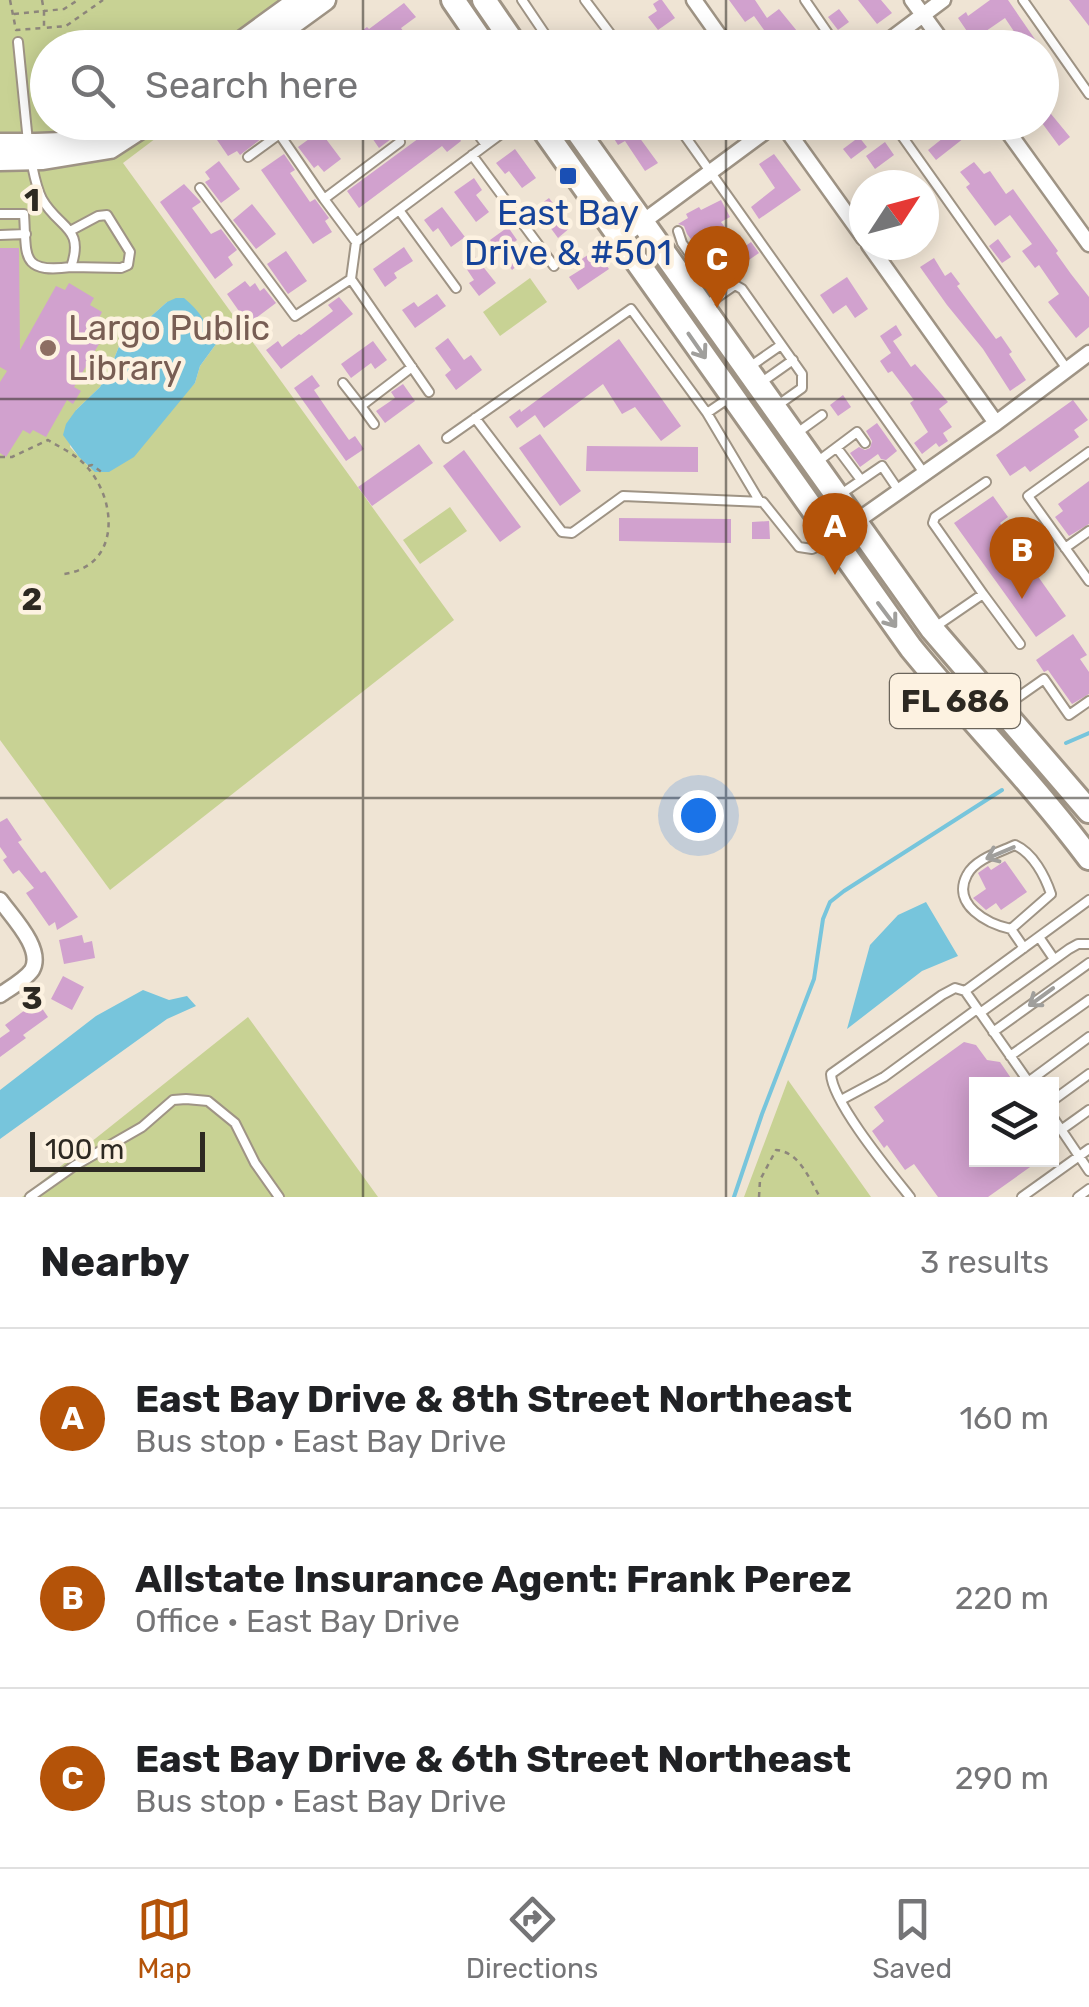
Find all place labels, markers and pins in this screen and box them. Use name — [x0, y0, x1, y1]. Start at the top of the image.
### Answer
marker: East Bay Drive & #501 — [557, 165, 579, 187]
place label: East Bay Drive & #501 — [464, 192, 672, 274]
pin: C — [684, 226, 750, 308]
place label: Largo Public Library — [68, 307, 270, 389]
marker: Largo Public Library — [37, 337, 59, 359]
pin: A — [802, 492, 868, 575]
pin: B — [990, 516, 1054, 599]

